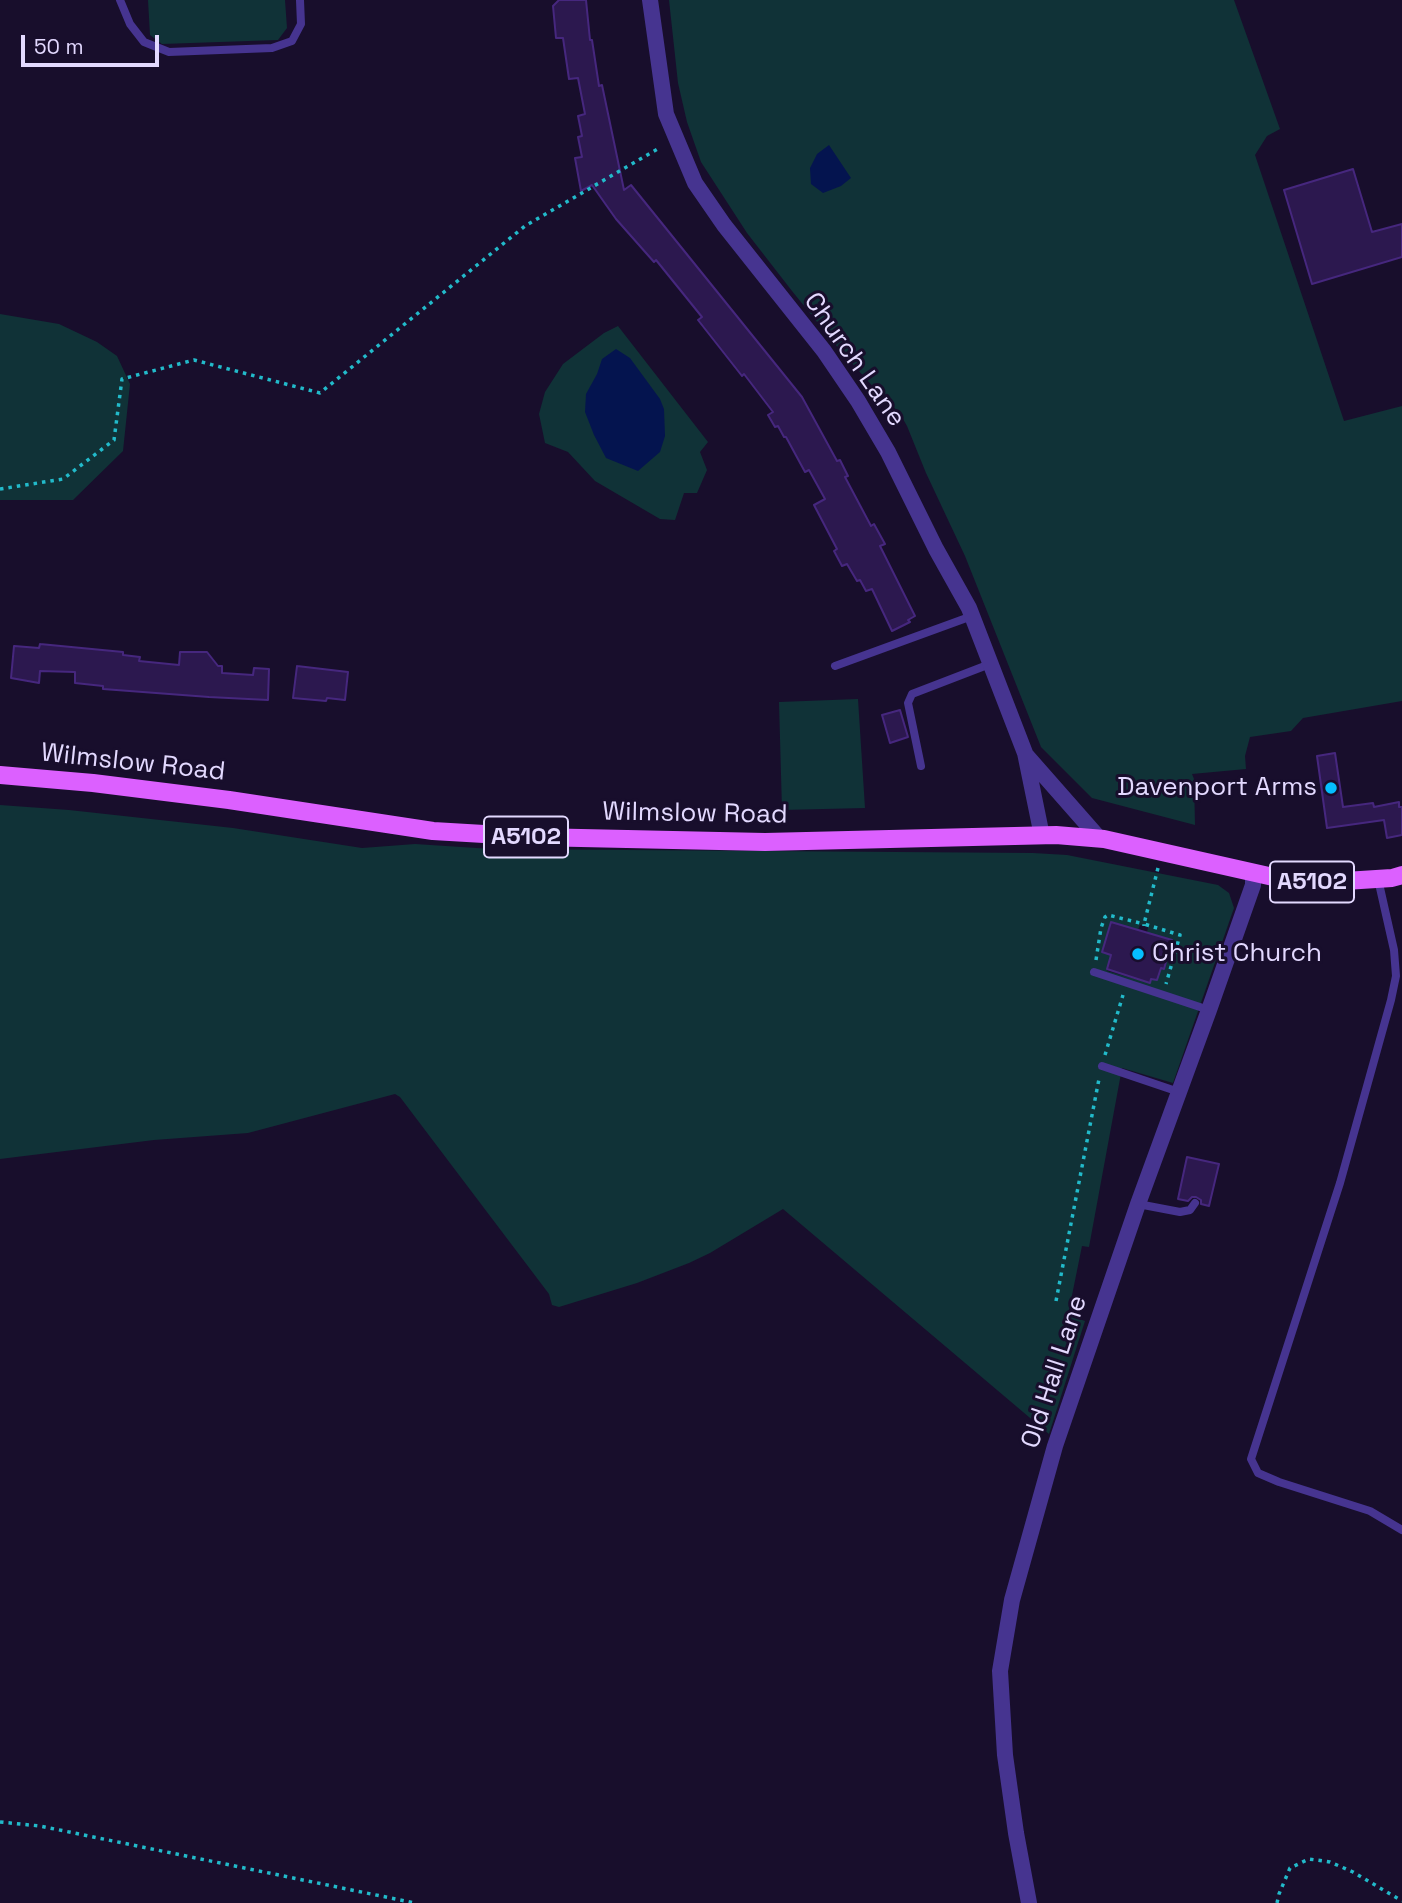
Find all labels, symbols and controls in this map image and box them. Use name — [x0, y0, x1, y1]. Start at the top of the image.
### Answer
scale bar — [24, 21, 163, 65]
text: 50 m — [34, 33, 84, 60]
street label: Church Lane — [796, 287, 912, 433]
street label: Wilmslow Road — [39, 738, 227, 788]
place label: Davenport Arms — [1117, 772, 1317, 804]
marker: Davenport Arms — [1323, 780, 1339, 796]
street label: Wilmslow Road — [602, 797, 788, 831]
road number: A5102 — [484, 816, 568, 858]
road number: A5102 — [1270, 862, 1354, 902]
place label: Christ Church — [1152, 938, 1322, 970]
marker: Christ Church — [1130, 946, 1146, 962]
street label: Old Hall Lane — [1016, 1292, 1094, 1452]

